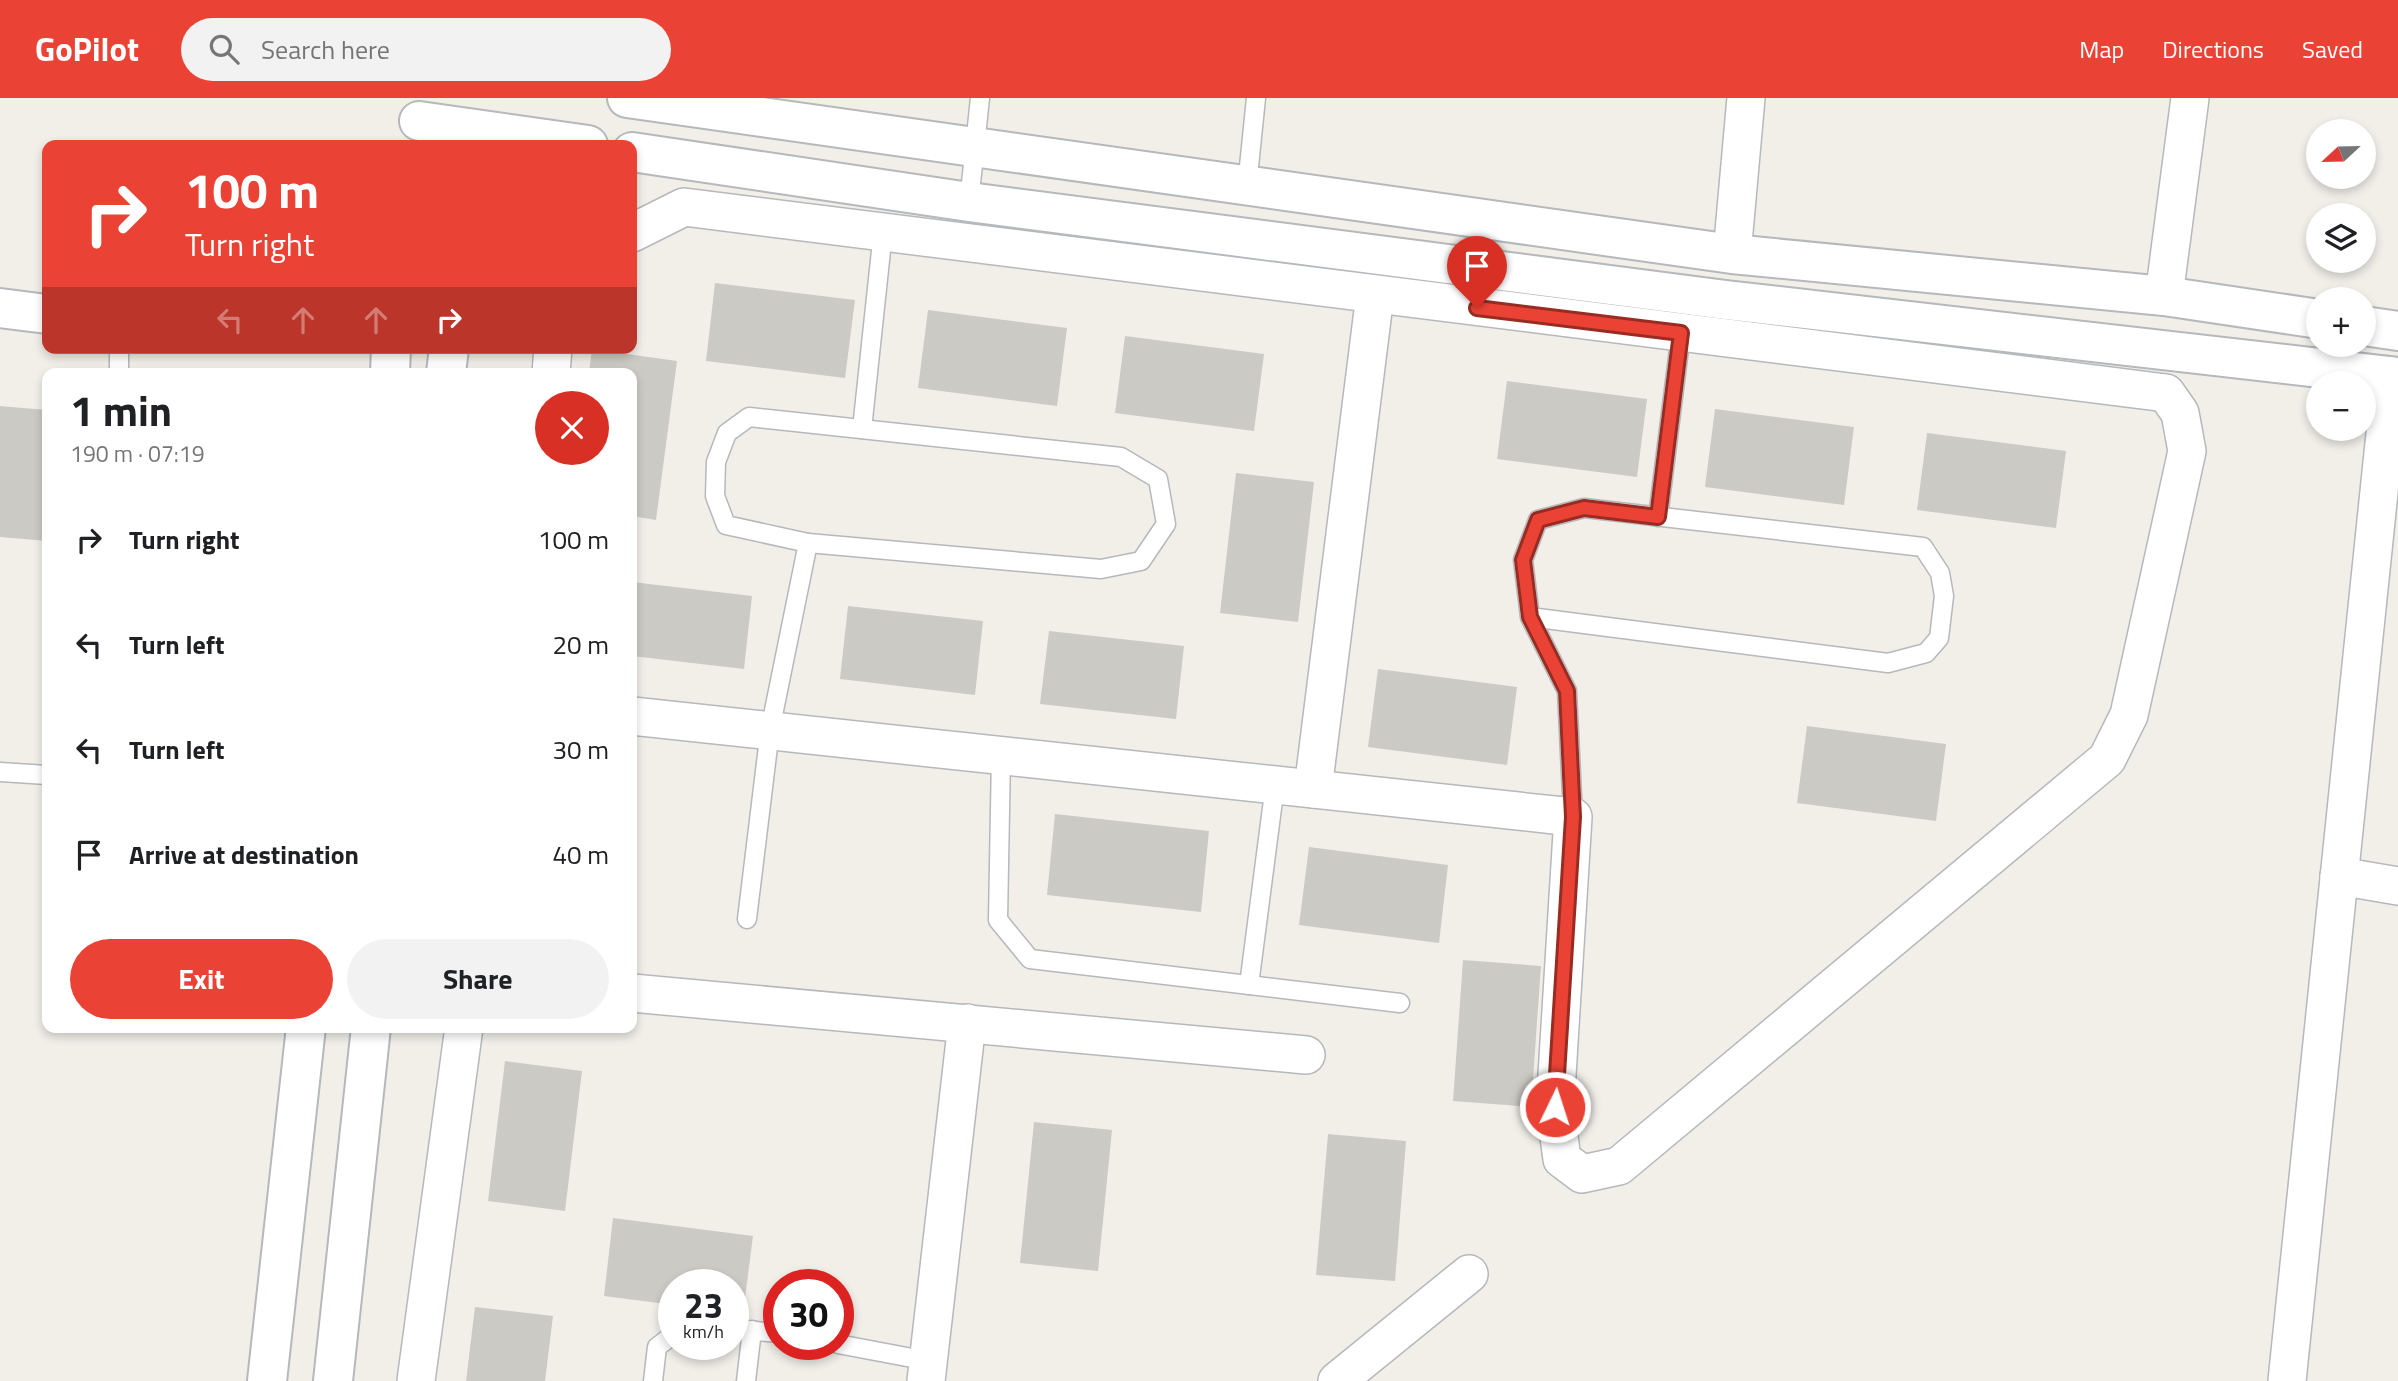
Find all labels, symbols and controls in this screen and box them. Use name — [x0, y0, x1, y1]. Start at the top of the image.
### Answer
search box — [181, 18, 671, 81]
text: GoPilot — [35, 24, 139, 74]
icon: search — [205, 30, 243, 68]
text: Search here — [261, 30, 390, 69]
text: Map — [2079, 31, 2124, 67]
text: Directions — [2162, 31, 2264, 67]
text: Saved — [2302, 31, 2363, 67]
north arrow — [2306, 119, 2376, 189]
map controls — [2306, 119, 2376, 441]
text: 100 m — [185, 152, 319, 227]
icon: right — [70, 168, 161, 259]
button: layers — [2306, 203, 2376, 273]
text: Turn right — [185, 220, 314, 268]
pin — [1447, 236, 1507, 308]
icon: arrive — [1458, 247, 1496, 285]
button: + — [2306, 287, 2376, 357]
icon: left — [211, 301, 249, 339]
icon: ahead — [284, 301, 322, 339]
icon: ahead — [357, 301, 395, 339]
icon: right — [430, 301, 468, 339]
button: − — [2306, 371, 2376, 441]
text: 1 min — [70, 378, 172, 442]
button: close — [535, 391, 609, 465]
text: 190 m · 07:19 — [70, 436, 205, 471]
text: Turn right — [129, 520, 240, 559]
text: 100 m — [538, 520, 609, 559]
icon: right — [70, 521, 108, 559]
text: Turn left — [129, 625, 224, 664]
text: 20 m — [552, 625, 609, 664]
icon: left — [70, 626, 108, 664]
text: Turn left — [129, 730, 224, 769]
text: 30 m — [552, 730, 609, 769]
icon: left — [70, 731, 108, 769]
text: Arrive at destination — [129, 835, 359, 874]
text: 40 m — [552, 835, 609, 874]
icon: arrive — [70, 836, 108, 874]
button: Exit — [70, 939, 333, 1019]
button: Share — [347, 939, 609, 1019]
position arrow — [1518, 1070, 1592, 1144]
speed limit sign: 30 — [763, 1269, 854, 1360]
text: 23 — [684, 1278, 723, 1332]
text: km/h — [683, 1318, 724, 1345]

